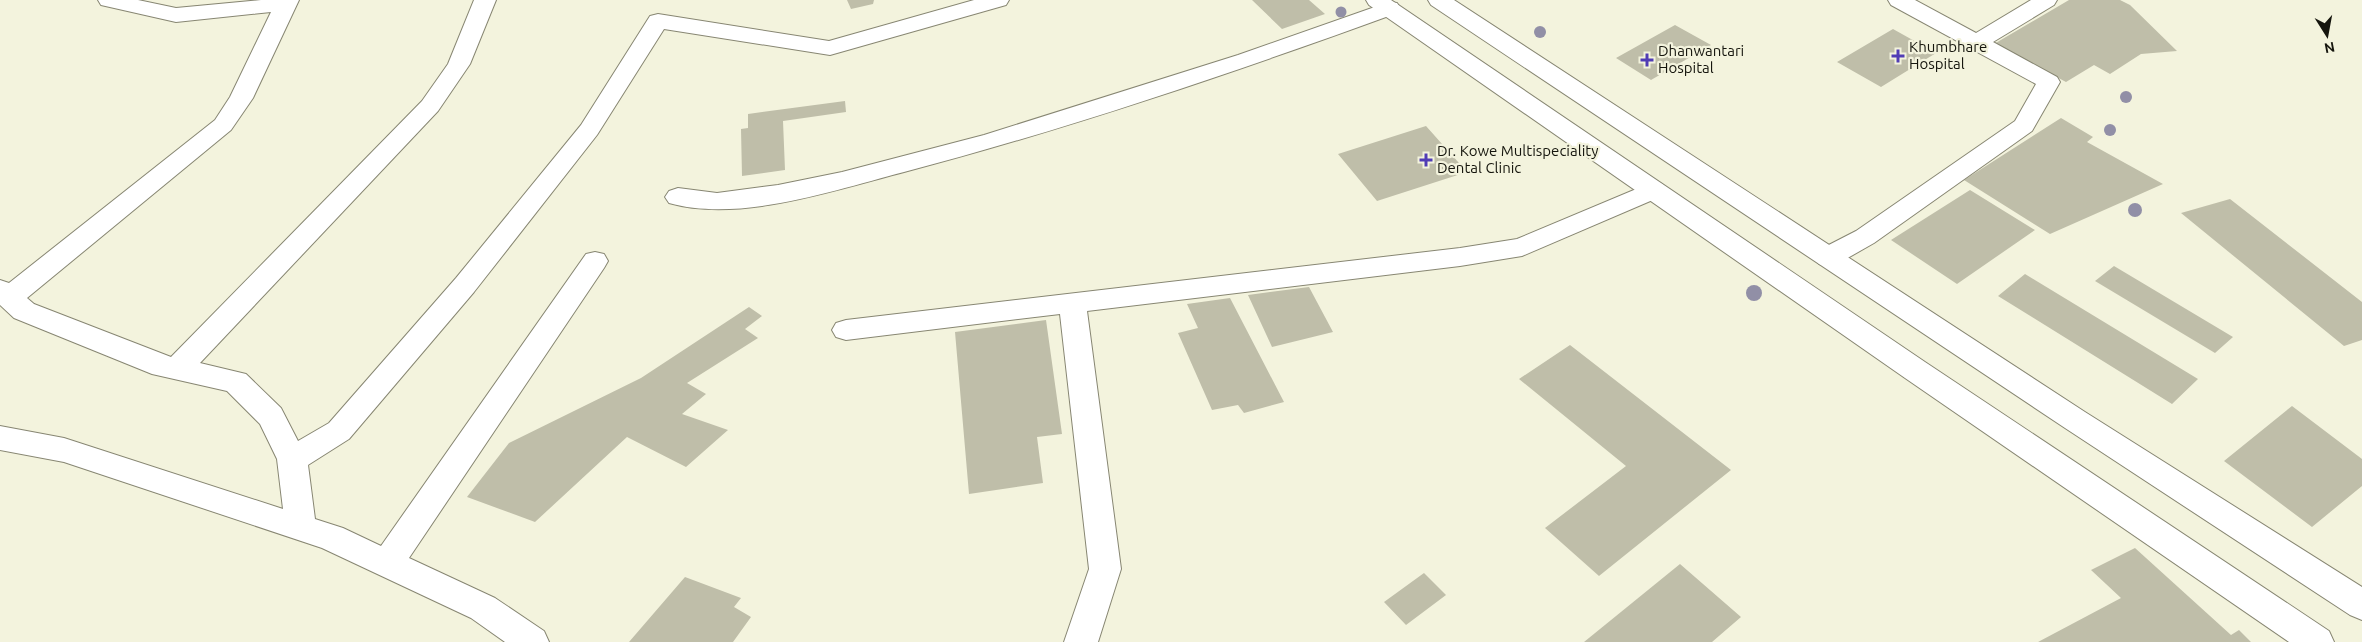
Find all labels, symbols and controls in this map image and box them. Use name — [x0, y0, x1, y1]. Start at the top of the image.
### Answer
north arrow — [2302, 10, 2352, 60]
place label: Khumbhare Hospital — [1909, 38, 1987, 72]
text: N — [2323, 39, 2336, 57]
place label: Dhanwantari Hospital — [1658, 42, 1744, 76]
marker: Khumbhare Hospital — [1891, 49, 1905, 63]
marker: Dhanwantari Hospital — [1640, 53, 1654, 67]
place label: Dr. Kowe Multispeciality Dental Clinic — [1437, 142, 1598, 176]
marker: Dr. Kowe Multispeciality Dental Clinic — [1419, 153, 1433, 167]

